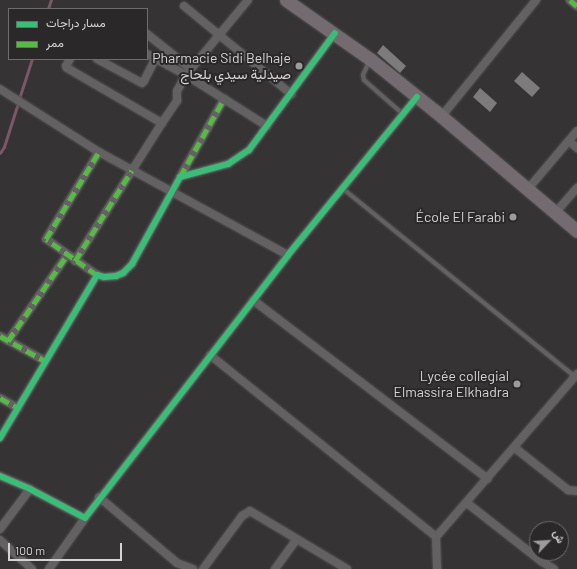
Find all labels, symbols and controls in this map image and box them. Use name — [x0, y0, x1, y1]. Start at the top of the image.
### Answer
legend — [8, 8, 148, 60]
text: مسار دراجات — [46, 15, 106, 29]
text: ممر — [46, 35, 64, 49]
place label: Pharmacie Sidi Belhaje صيدلية سيدي بلحاج — [152, 50, 291, 82]
marker: Pharmacie Sidi Belhaje صيدلية سيدي بلحاج — [294, 61, 304, 71]
place label: École El Farabi — [416, 209, 505, 225]
marker: École El Farabi — [508, 212, 518, 222]
place label: Lycée collegial Elmassira Elkhadra — [393, 368, 509, 400]
marker: Lycée collegial Elmassira Elkhadra — [512, 379, 522, 389]
north arrow — [529, 521, 569, 561]
text: ش — [551, 527, 568, 545]
scale bar — [10, 535, 124, 561]
text: 100 m — [15, 543, 45, 557]

